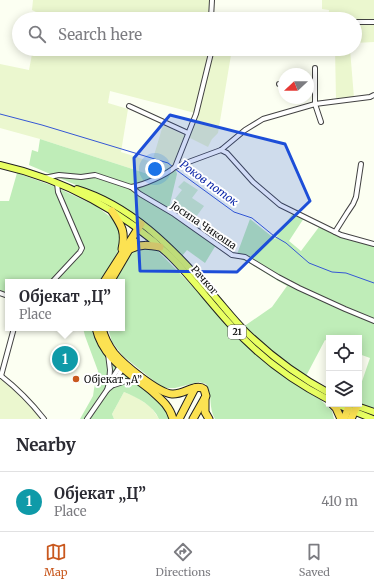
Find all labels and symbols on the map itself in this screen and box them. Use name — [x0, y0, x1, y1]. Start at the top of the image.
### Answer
north arrow — [278, 68, 314, 104]
water label: Роков поток — [177, 157, 241, 209]
your location — [145, 159, 165, 179]
street label: Јосипа Чикоша — [168, 198, 240, 253]
street label: Рачког — [188, 263, 221, 298]
road number: 21 — [228, 325, 246, 339]
pin: 1 — [52, 344, 78, 374]
place label: Објекат „А” — [84, 373, 142, 386]
marker: Објекат „А” — [71, 374, 81, 384]

